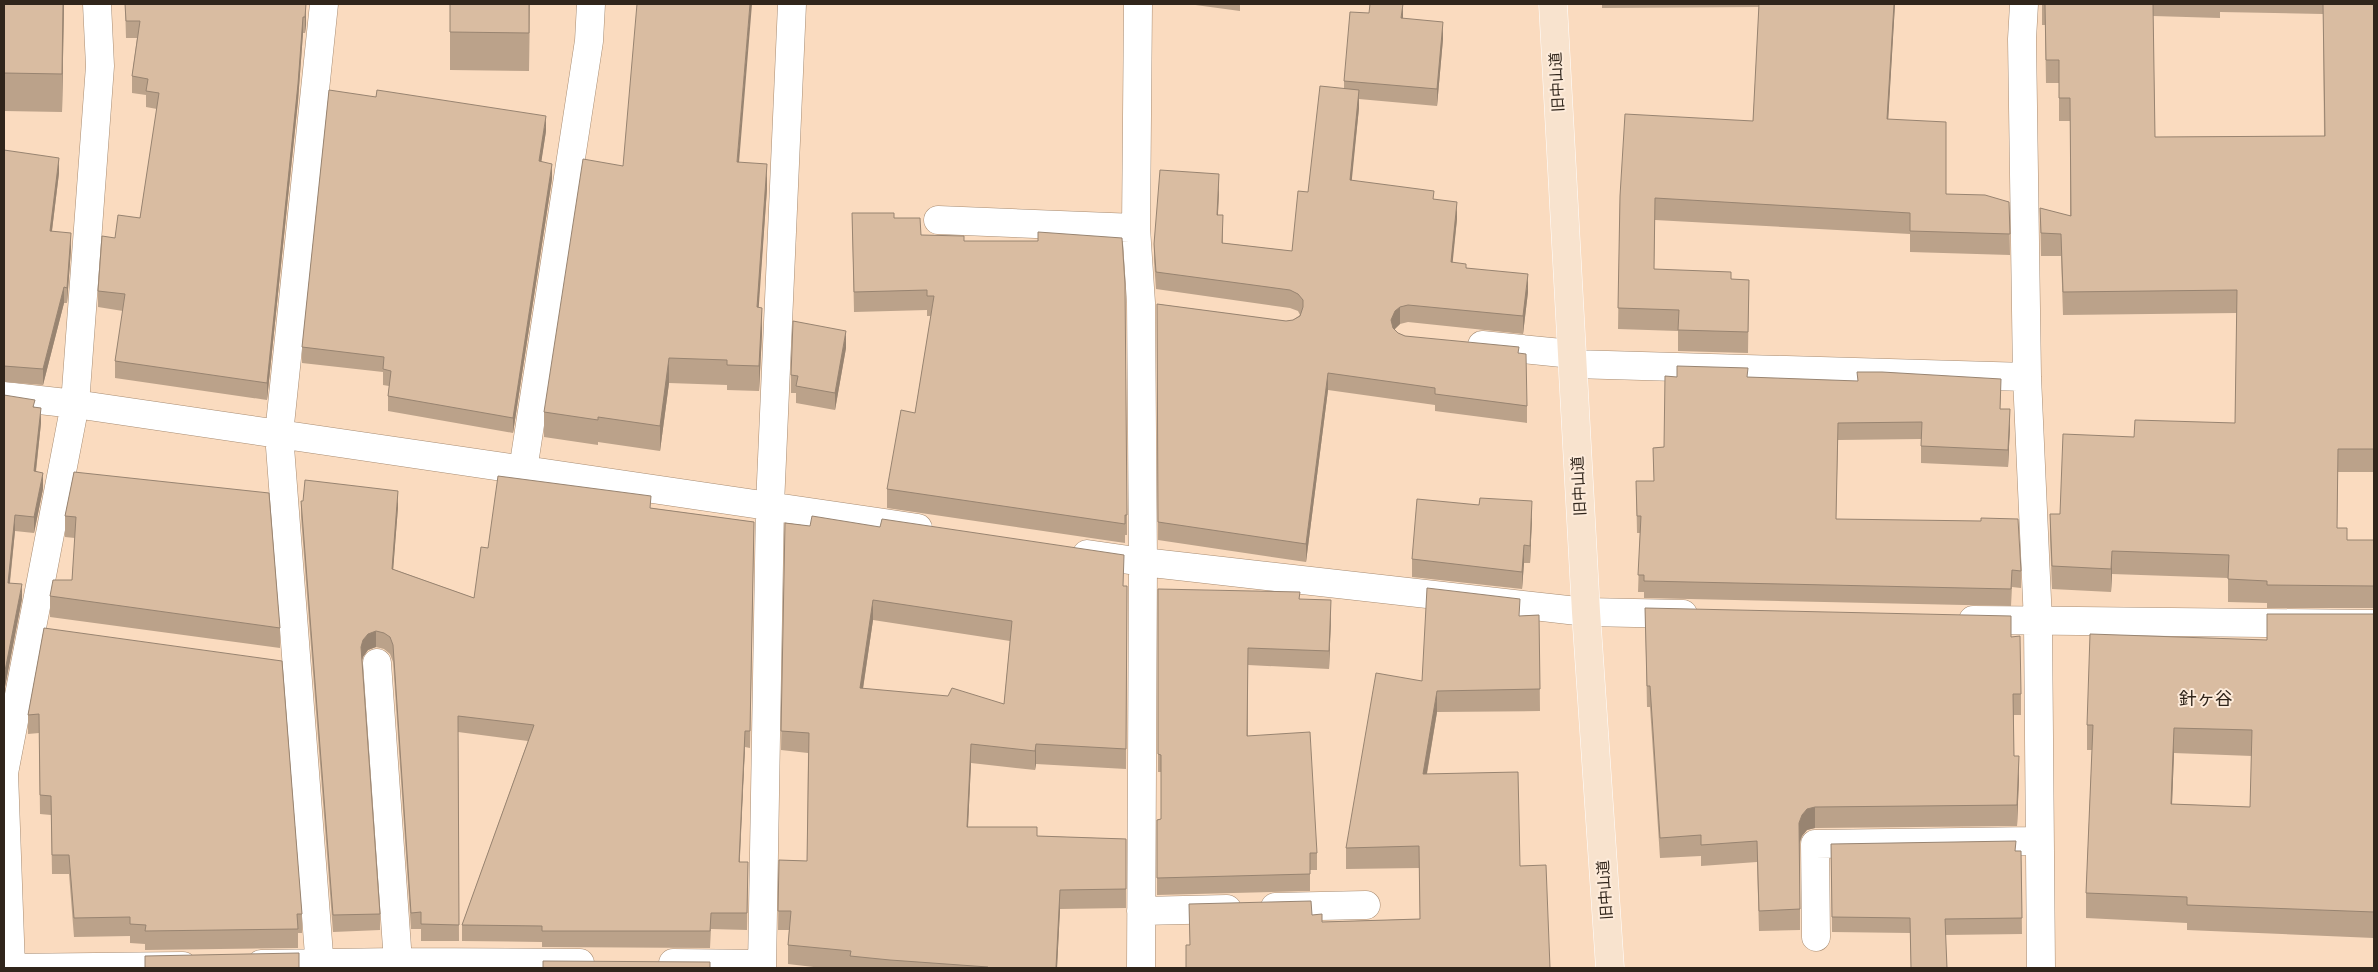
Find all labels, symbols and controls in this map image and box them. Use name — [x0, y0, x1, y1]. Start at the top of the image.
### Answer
street label: 旧中山道 — [1545, 52, 1568, 112]
street label: 旧中山道 — [1567, 456, 1590, 516]
district label: 針ヶ谷 — [2179, 688, 2233, 710]
street label: 旧中山道 — [1593, 859, 1616, 921]

